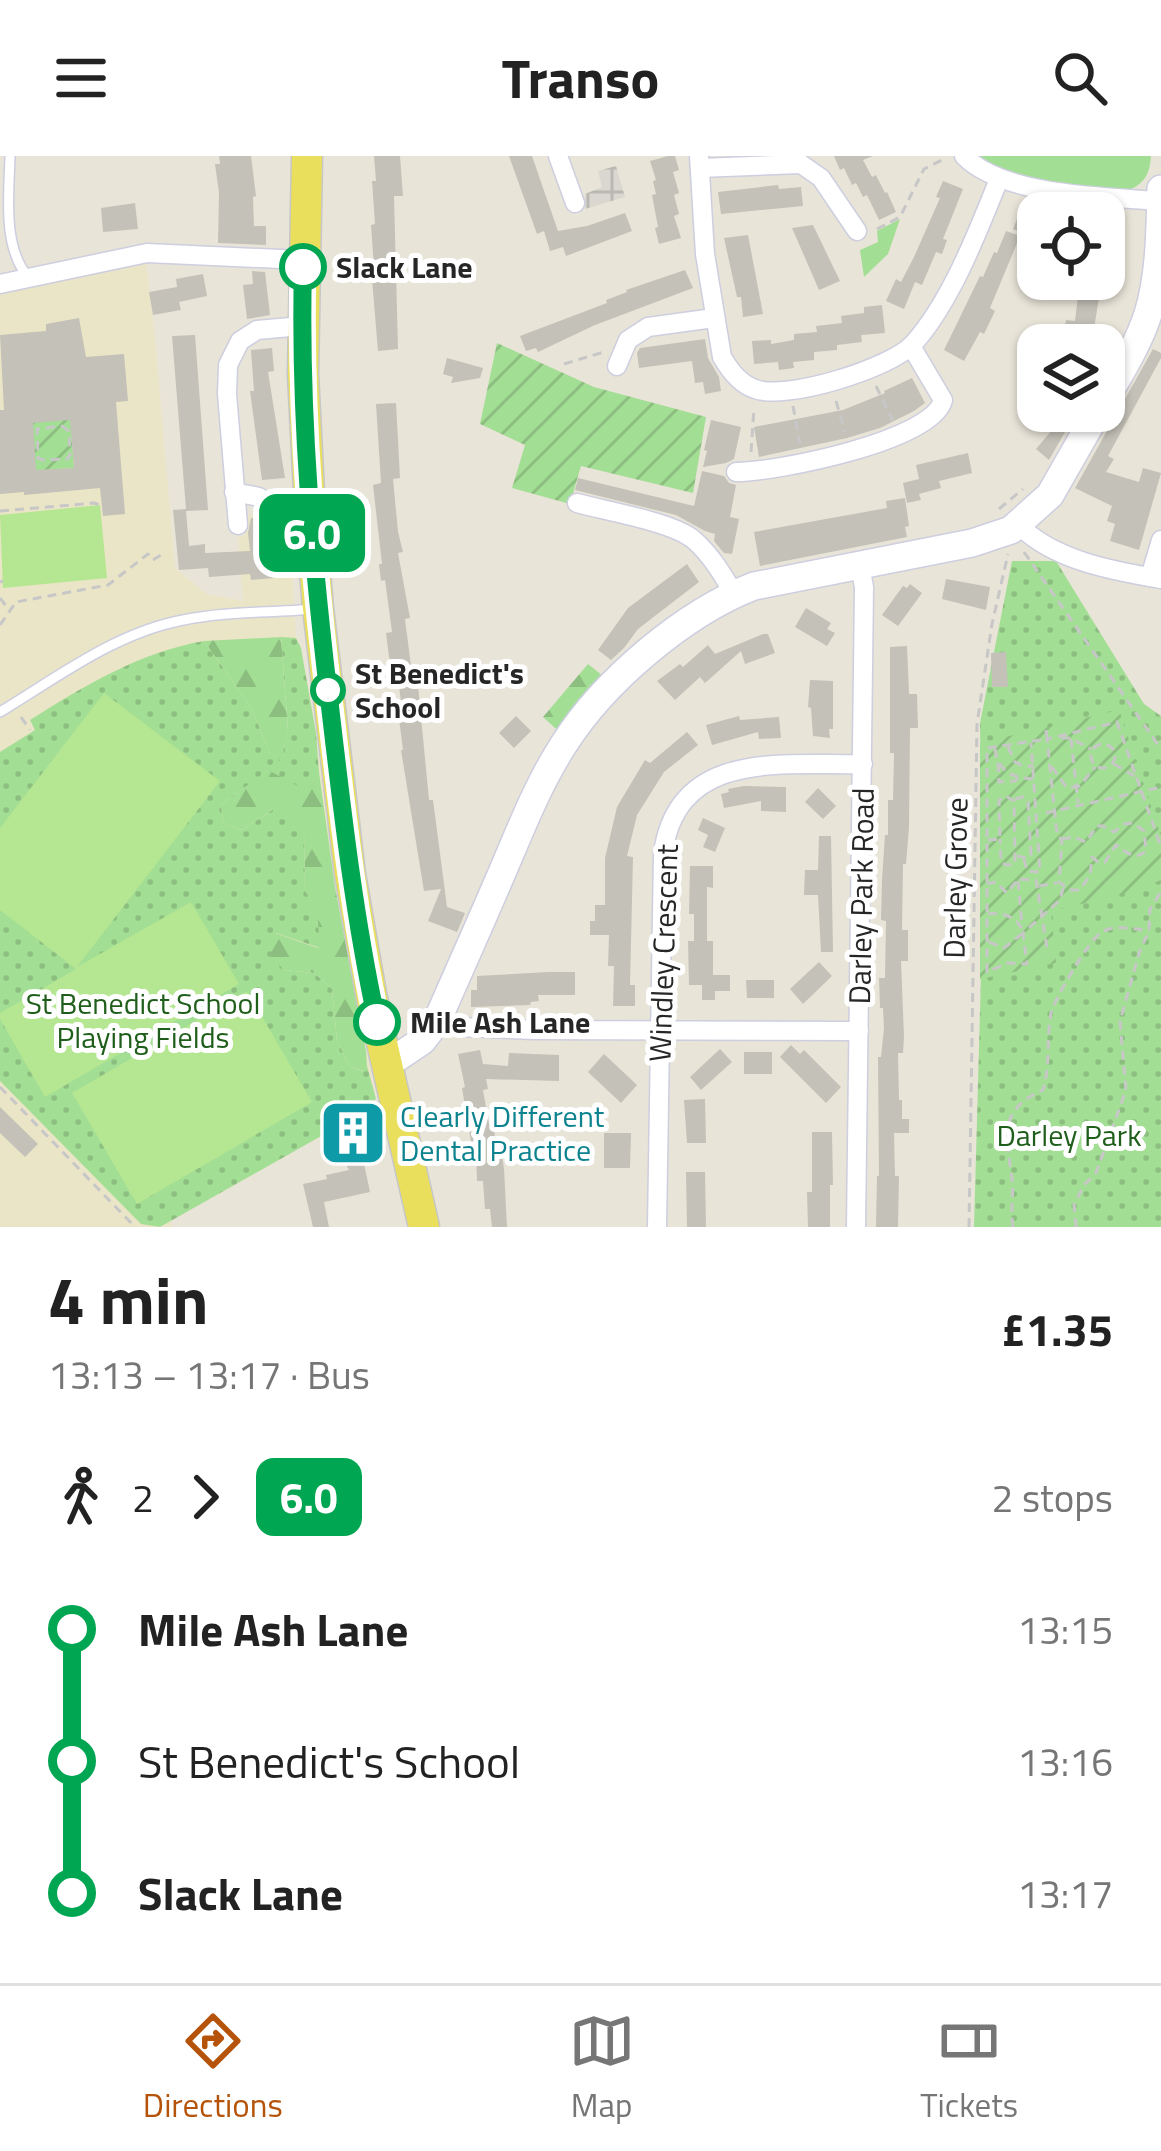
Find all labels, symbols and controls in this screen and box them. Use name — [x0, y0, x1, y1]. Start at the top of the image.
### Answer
text: Transo — [502, 37, 659, 119]
icon: menu — [48, 45, 114, 111]
icon: search — [1047, 45, 1113, 111]
map controls — [1017, 192, 1125, 432]
button: locate — [1017, 192, 1125, 300]
place label: Slack Lane — [336, 244, 473, 290]
marker: Slack Lane — [281, 245, 325, 289]
button: layers — [1017, 324, 1125, 432]
line badge: 6.0 — [243, 494, 381, 572]
text: 6.0 — [283, 501, 341, 565]
place label: St Benedict's School — [355, 650, 524, 730]
marker: St Benedict's School — [312, 674, 344, 706]
street label: Darley Park Road — [836, 787, 886, 1005]
street label: Darley Grove — [931, 797, 979, 959]
street label: Windley Crescent — [636, 843, 690, 1063]
park label: St Benedict School Playing Fields — [26, 980, 260, 1060]
place label: Mile Ash Lane — [410, 999, 590, 1045]
marker: Mile Ash Lane — [355, 1000, 399, 1044]
place label: Clearly Different Dental Practice — [400, 1093, 605, 1173]
building icon: Clearly Different Dental Practice — [318, 1098, 388, 1168]
park label: Darley Park — [996, 1112, 1142, 1158]
text: 4 min — [48, 1249, 208, 1350]
text: £1.35 — [1001, 1295, 1113, 1363]
text: 13:13 – 13:17 · Bus — [48, 1345, 370, 1404]
icon: walk — [48, 1464, 114, 1530]
icon: forward — [172, 1464, 238, 1530]
text: 6.0 — [280, 1465, 338, 1529]
text: 2 — [132, 1468, 154, 1527]
text: 2 stops — [991, 1468, 1113, 1527]
text: Mile Ash Lane — [138, 1595, 408, 1663]
text: 13:15 — [1017, 1600, 1113, 1659]
text: St Benedict's School — [138, 1727, 520, 1795]
text: 13:16 — [1017, 1732, 1113, 1791]
text: Slack Lane — [138, 1859, 343, 1927]
text: 13:17 — [1017, 1864, 1113, 1923]
tab: Directions — [143, 2008, 283, 2130]
tab: Map — [569, 2008, 635, 2130]
tab: Tickets — [920, 2008, 1018, 2130]

